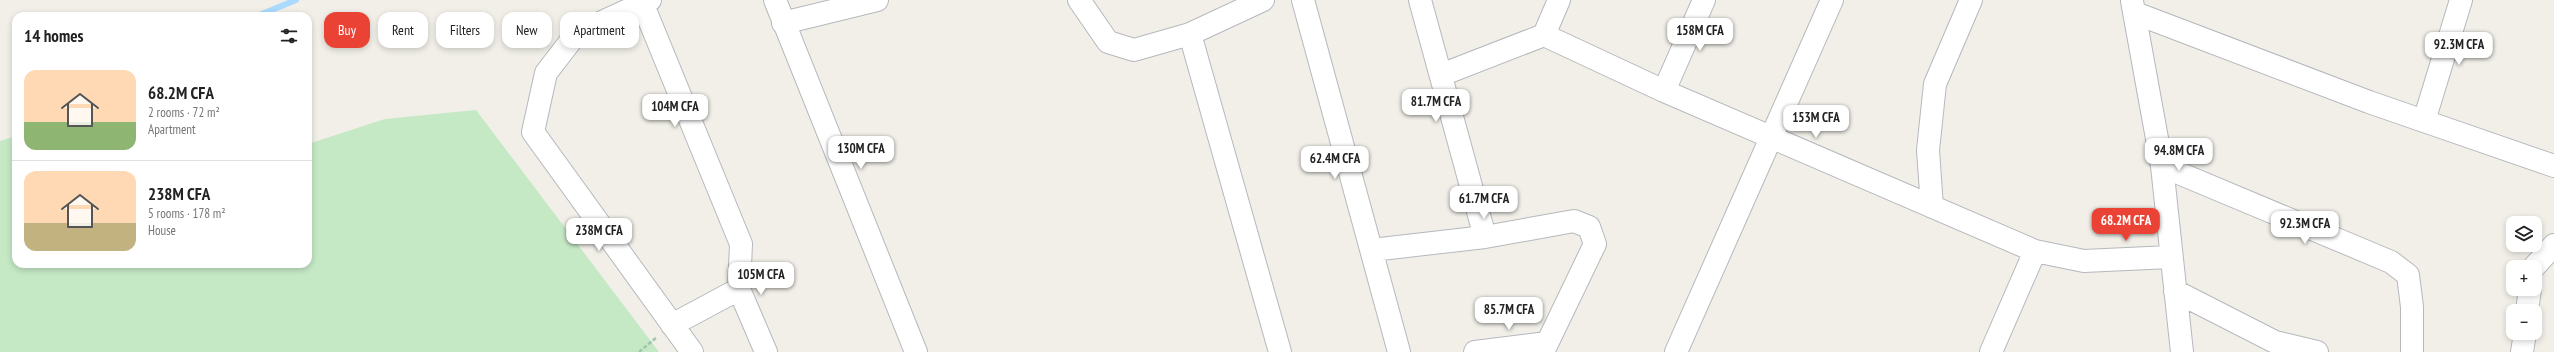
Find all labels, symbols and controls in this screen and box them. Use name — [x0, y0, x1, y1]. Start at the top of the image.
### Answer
chip: Buy — [324, 12, 370, 48]
chip: Rent — [378, 12, 428, 48]
chip: Filters — [436, 12, 494, 48]
chip: New — [502, 12, 552, 48]
chip: Apartment — [560, 12, 639, 48]
pin: 158M CFA — [1659, 18, 1741, 52]
text: 158M CFA — [1676, 22, 1724, 39]
text: 14 homes — [24, 25, 83, 47]
icon: filters — [278, 25, 300, 47]
pin: 92.3M CFA — [2413, 32, 2505, 66]
text: 92.3M CFA — [2434, 36, 2484, 53]
text: 68.2M CFA — [148, 82, 214, 104]
icon: home — [56, 86, 104, 134]
pin: 81.7M CFA — [1390, 89, 1482, 123]
text: 81.7M CFA — [1411, 93, 1461, 110]
pin: 104M CFA — [634, 94, 716, 128]
text: 104M CFA — [651, 98, 699, 115]
text: 2 rooms · 72 m² — [148, 104, 220, 121]
pin: 153M CFA — [1775, 105, 1857, 139]
text: 153M CFA — [1792, 109, 1840, 126]
text: Apartment — [148, 121, 196, 138]
pin: 130M CFA — [820, 136, 902, 170]
pin: 94.8M CFA — [2133, 138, 2225, 172]
text: 130M CFA — [837, 140, 885, 157]
text: 94.8M CFA — [2154, 142, 2204, 159]
pin: 62.4M CFA — [1289, 146, 1381, 180]
text: 62.4M CFA — [1310, 150, 1360, 167]
text: 238M CFA — [148, 183, 210, 205]
pin: 61.7M CFA — [1438, 186, 1530, 220]
icon: home — [56, 187, 104, 235]
text: 61.7M CFA — [1459, 190, 1509, 207]
text: 5 rooms · 178 m² — [148, 205, 226, 222]
pin: 68.2M CFA — [2080, 208, 2172, 242]
pin: 92.3M CFA — [2259, 211, 2351, 245]
text: 68.2M CFA — [2101, 212, 2151, 229]
text: 92.3M CFA — [2280, 215, 2330, 232]
map controls — [2506, 216, 2542, 340]
button: layers — [2506, 216, 2542, 252]
pin: 238M CFA — [558, 218, 640, 252]
text: House — [148, 222, 176, 239]
text: 238M CFA — [575, 222, 623, 239]
button: + — [2506, 260, 2542, 296]
pin: 105M CFA — [720, 262, 802, 296]
text: 105M CFA — [737, 266, 785, 283]
pin: 85.7M CFA — [1463, 297, 1555, 331]
text: 85.7M CFA — [1484, 301, 1534, 318]
button: − — [2506, 304, 2542, 340]

